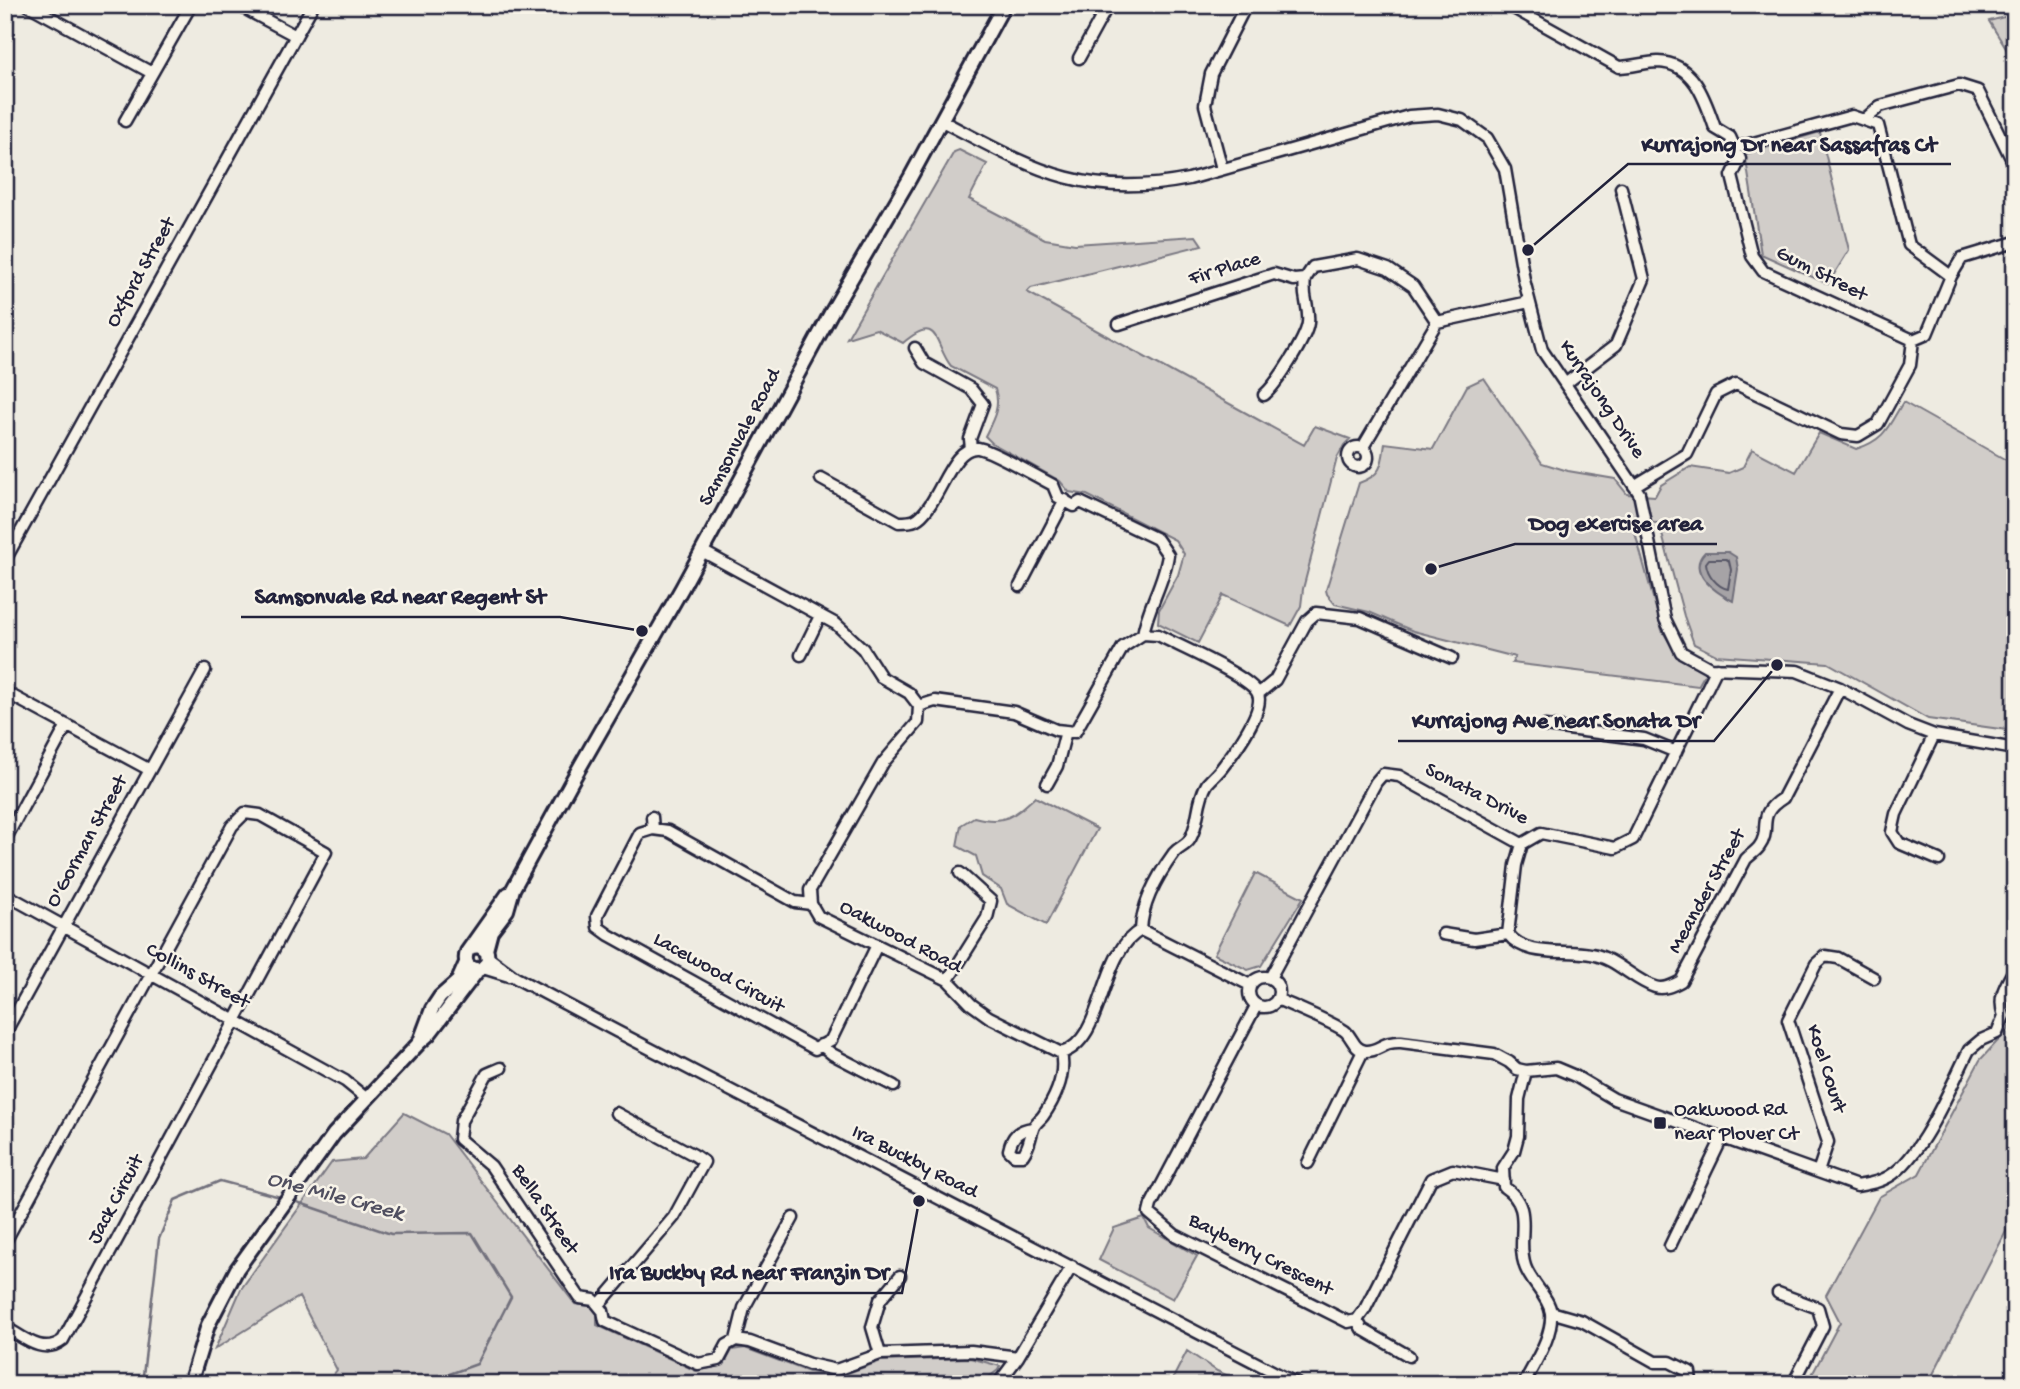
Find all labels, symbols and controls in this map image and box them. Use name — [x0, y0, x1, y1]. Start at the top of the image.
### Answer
callout: Kurrajong Dr near Sassafras Ct — [1628, 120, 1951, 164]
text: Kurrajong Dr near Sassafras Ct — [1640, 133, 1939, 160]
street label: Oxford Street — [102, 212, 184, 332]
street label: Gum Street — [1771, 241, 1873, 310]
street label: Fir Place — [1185, 247, 1265, 293]
street label: Kurrajong Drive — [1552, 336, 1650, 465]
street label: Samsonvale Road — [694, 363, 789, 511]
callout: Dog exercise area — [1515, 500, 1717, 544]
text: Dog exercise area — [1527, 512, 1704, 539]
callout: Samsonvale Rd near Regent St — [241, 573, 560, 617]
text: Samsonvale Rd near Regent St — [254, 585, 548, 612]
callout: Kurrajong Ave near Sonata Dr — [1398, 697, 1714, 741]
text: Kurrajong Ave near Sonata Dr — [1411, 709, 1703, 736]
street label: Sonata Drive — [1420, 758, 1533, 832]
street label: O'Gorman Street — [41, 770, 136, 912]
street label: Meander Street — [1663, 823, 1754, 959]
street label: Oakwood Road — [835, 895, 967, 981]
street label: Lacewood Circuit — [648, 928, 790, 1022]
street label: Collins Street — [141, 938, 255, 1017]
street label: Koel Court — [1799, 1022, 1852, 1118]
place label: Oakwood Rd near Plover Ct — [1674, 1099, 1801, 1148]
marker: Oakwood Rd near Plover Ct — [1652, 1115, 1668, 1131]
street label: Ira Buckby Road — [847, 1120, 983, 1206]
street label: Jack Circuit — [83, 1149, 152, 1249]
street label: Bella Street — [504, 1159, 585, 1262]
water label: One Mile Creek — [264, 1166, 409, 1229]
street label: Bayberry Crescent — [1183, 1208, 1339, 1304]
callout: Ira Buckby Rd near Franzin Dr — [595, 1249, 902, 1293]
text: Ira Buckby Rd near Franzin Dr — [609, 1261, 892, 1288]

